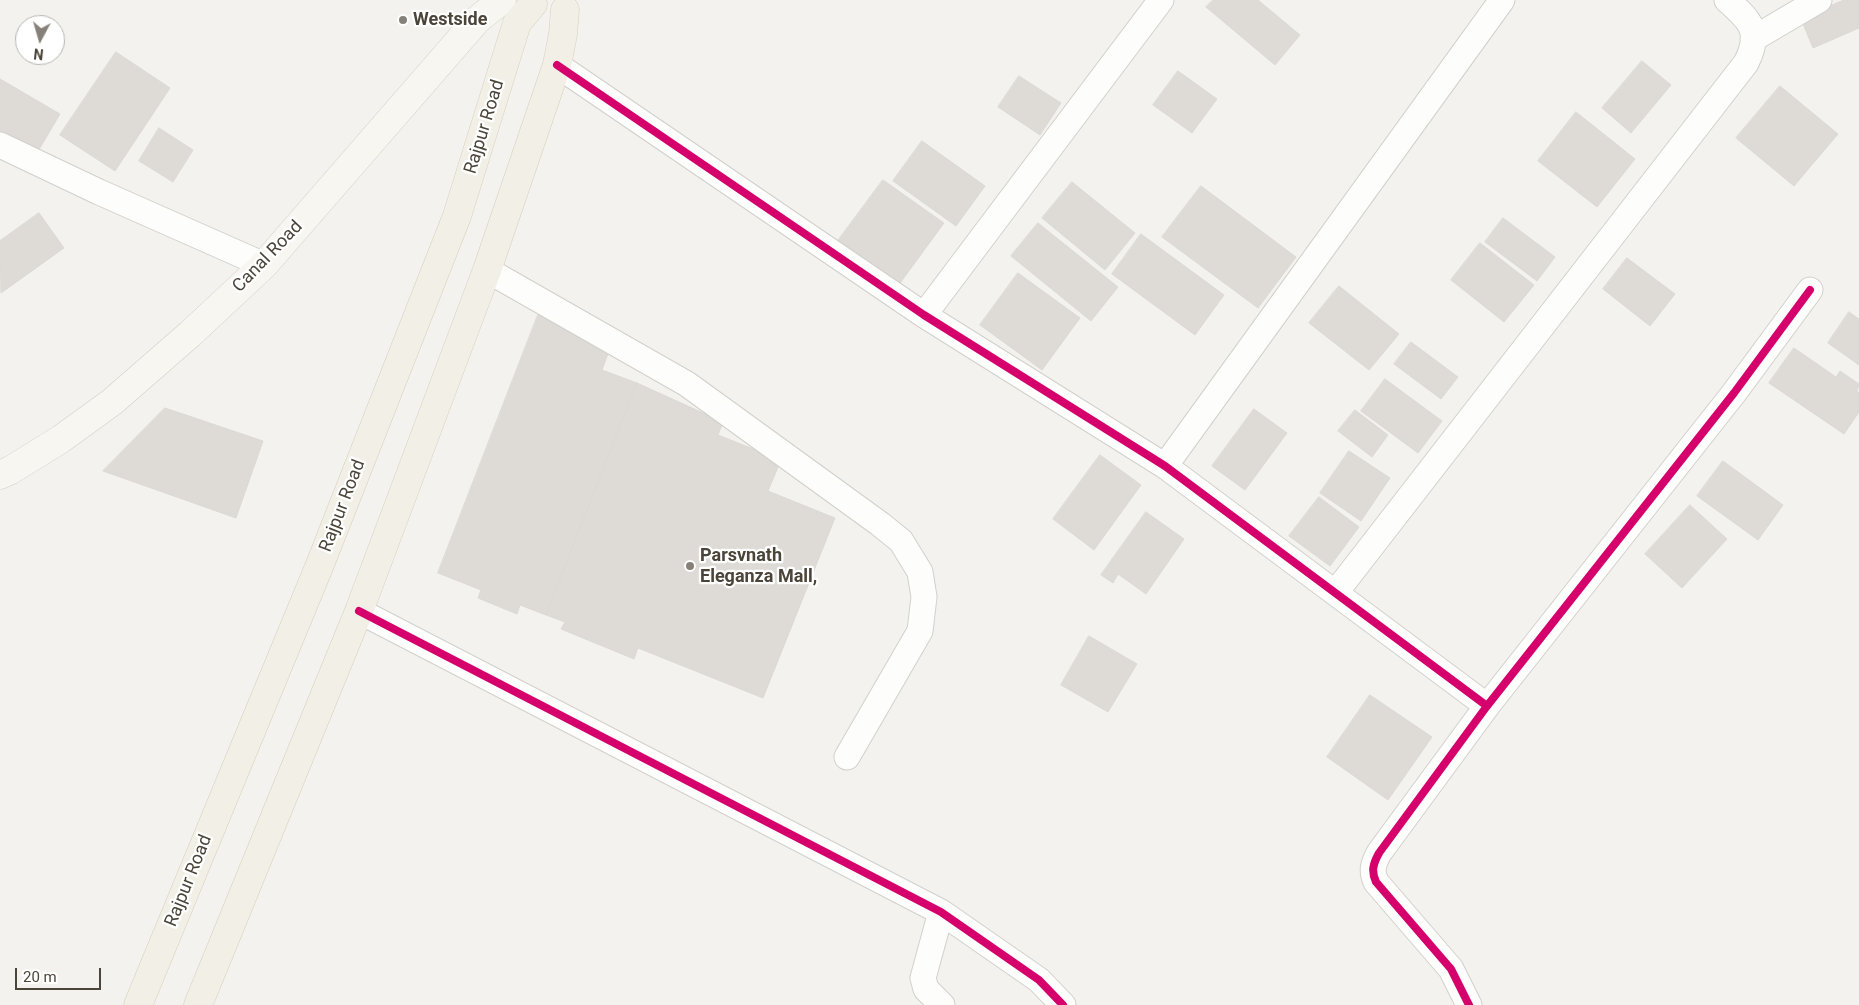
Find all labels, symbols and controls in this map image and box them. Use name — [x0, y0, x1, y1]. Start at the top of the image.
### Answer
place label: Westside — [413, 9, 487, 31]
marker: Westside — [397, 14, 409, 26]
north arrow — [15, 15, 65, 65]
text: N — [33, 45, 44, 62]
street label: Rajpur Road — [460, 77, 510, 177]
street label: Canal Road — [228, 217, 308, 297]
street label: Rajpur Road — [316, 457, 370, 555]
place label: Parsvnath Eleganza Mall, — [700, 545, 817, 588]
marker: Parsvnath Eleganza Mall, — [684, 560, 696, 572]
street label: Rajpur Road — [161, 832, 217, 930]
scale bar — [18, 958, 104, 990]
text: 20 m — [23, 968, 57, 986]

